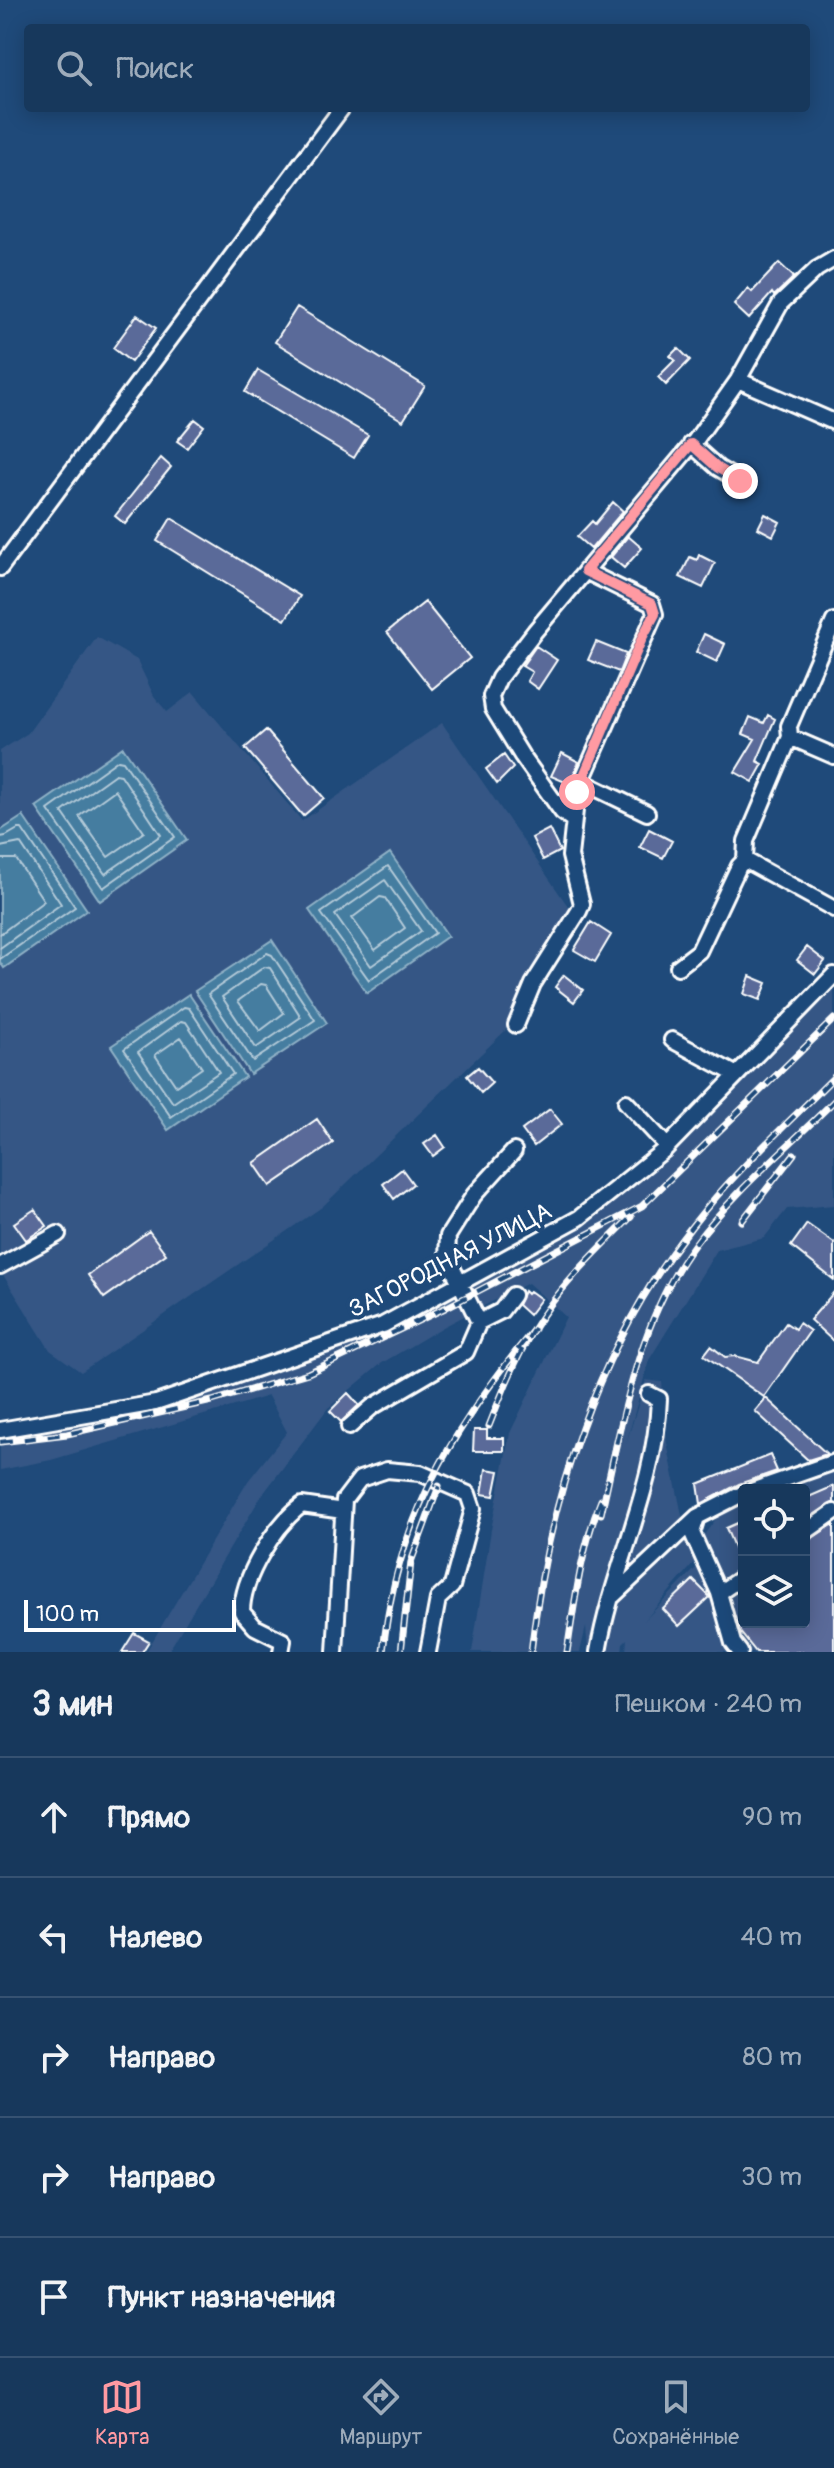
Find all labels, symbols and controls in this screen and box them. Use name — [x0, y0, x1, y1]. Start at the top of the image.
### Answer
search box — [24, 24, 810, 112]
icon: search — [52, 46, 96, 90]
text: Поиск — [116, 50, 194, 87]
route end — [722, 463, 758, 499]
route start — [559, 774, 595, 810]
street label: ЗАГОРОДНАЯ УЛИЦА — [344, 1197, 557, 1324]
map controls — [738, 1484, 810, 1628]
button: locate — [738, 1484, 810, 1556]
button: layers — [738, 1556, 810, 1628]
scale bar — [24, 1596, 236, 1632]
text: 100 m — [36, 1600, 99, 1628]
text: 3 мин — [32, 1683, 113, 1726]
text: Пешком · 240 m — [615, 1688, 802, 1720]
icon: ahead — [32, 1795, 76, 1839]
text: Прямо — [108, 1799, 190, 1836]
text: 90 m — [742, 1801, 802, 1833]
icon: left — [32, 1915, 76, 1959]
text: Налево — [108, 1919, 202, 1956]
text: 40 m — [740, 1921, 802, 1953]
icon: right — [32, 2035, 76, 2079]
text: Направо — [108, 2039, 215, 2076]
text: 80 m — [742, 2041, 802, 2073]
icon: right — [32, 2155, 76, 2199]
text: Направо — [108, 2159, 215, 2196]
text: 30 m — [741, 2161, 802, 2193]
icon: arrive — [32, 2275, 76, 2319]
text: Пункт назначения — [108, 2279, 335, 2316]
tab: Карта — [95, 2375, 150, 2451]
tab: Маршрут — [339, 2375, 422, 2451]
tab: Сохранённые — [612, 2375, 739, 2451]

